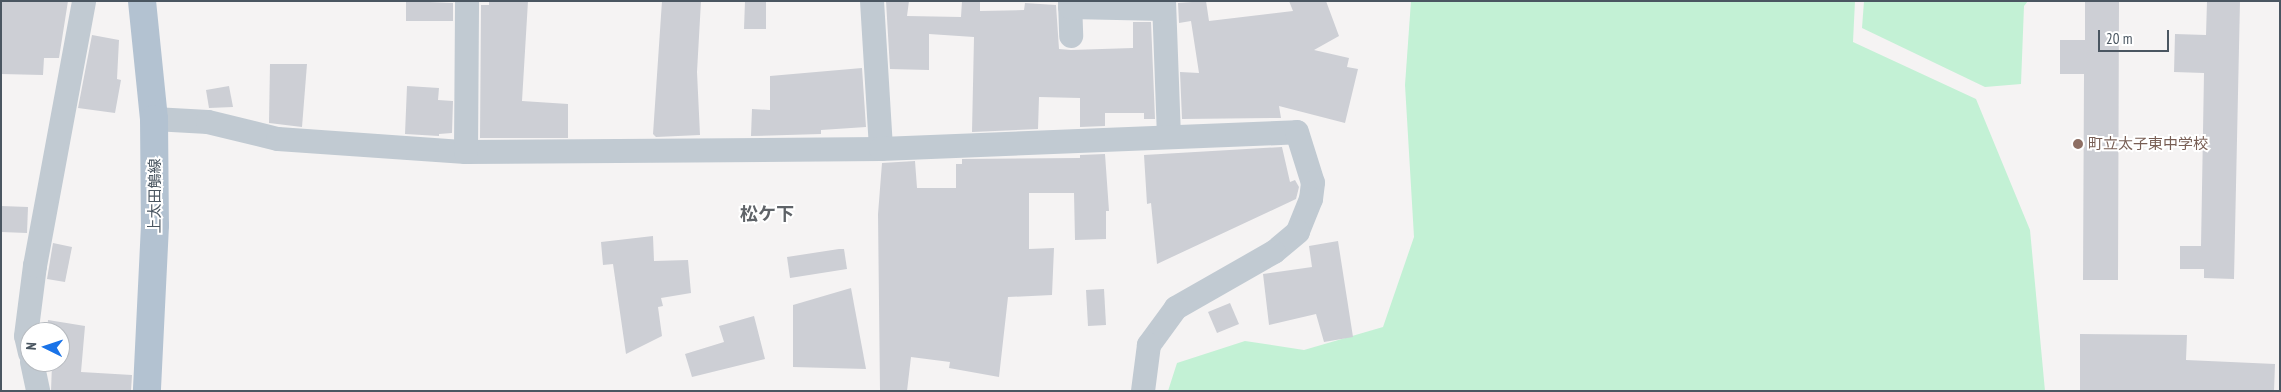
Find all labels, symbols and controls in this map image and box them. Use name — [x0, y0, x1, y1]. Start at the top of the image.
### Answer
scale bar — [2101, 20, 2172, 52]
text: 20 m — [2106, 29, 2132, 48]
place label: 町立太子東中学校 — [2088, 135, 2208, 153]
marker: 町立太子東中学校 — [2072, 138, 2084, 150]
street label: 上太田鵤線 — [146, 159, 164, 233]
district label: 松ケ下 — [740, 203, 794, 225]
north arrow — [20, 322, 70, 372]
text: N — [22, 342, 40, 350]

